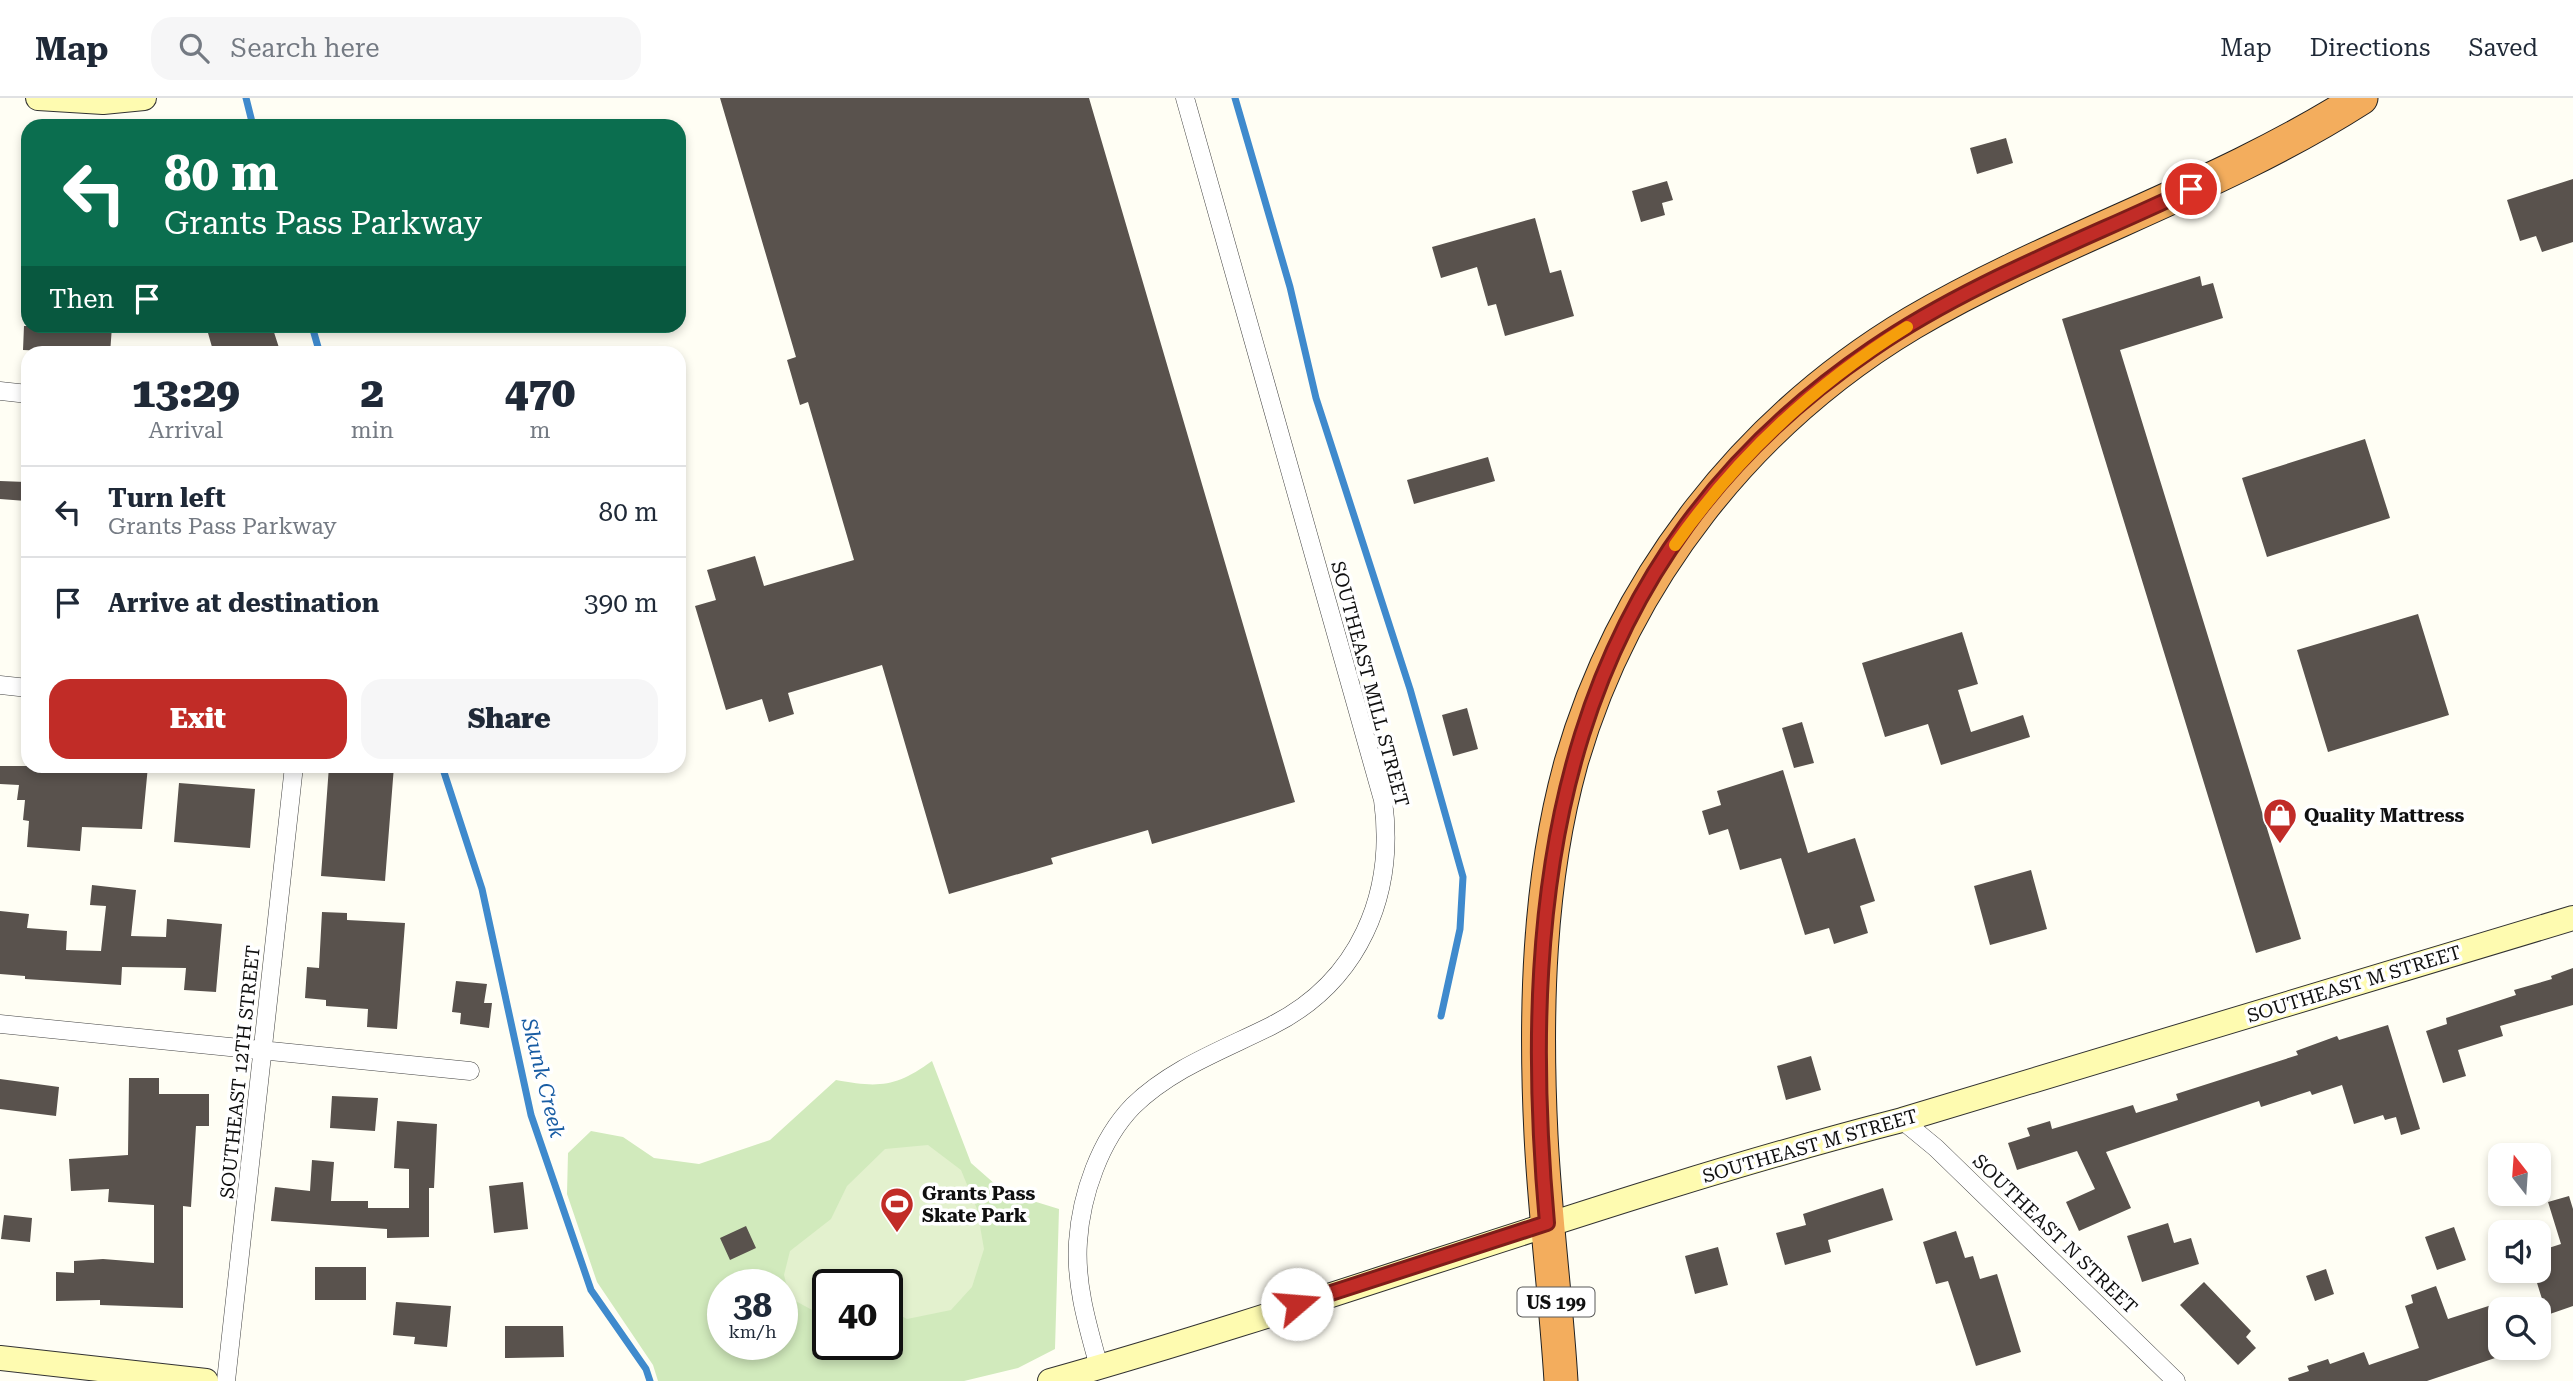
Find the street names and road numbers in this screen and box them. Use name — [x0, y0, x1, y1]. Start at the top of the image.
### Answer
street label: SOUTHEAST MILL STREET — [1326, 559, 1414, 809]
street label: SOUTHEAST M STREET — [2244, 940, 2464, 1028]
street label: SOUTHEAST 12TH STREET — [215, 944, 265, 1200]
street label: SOUTHEAST M STREET — [1700, 1104, 1920, 1188]
street label: SOUTHEAST N STREET — [1968, 1149, 2142, 1319]
road number: US 199 — [1518, 1288, 1594, 1316]

